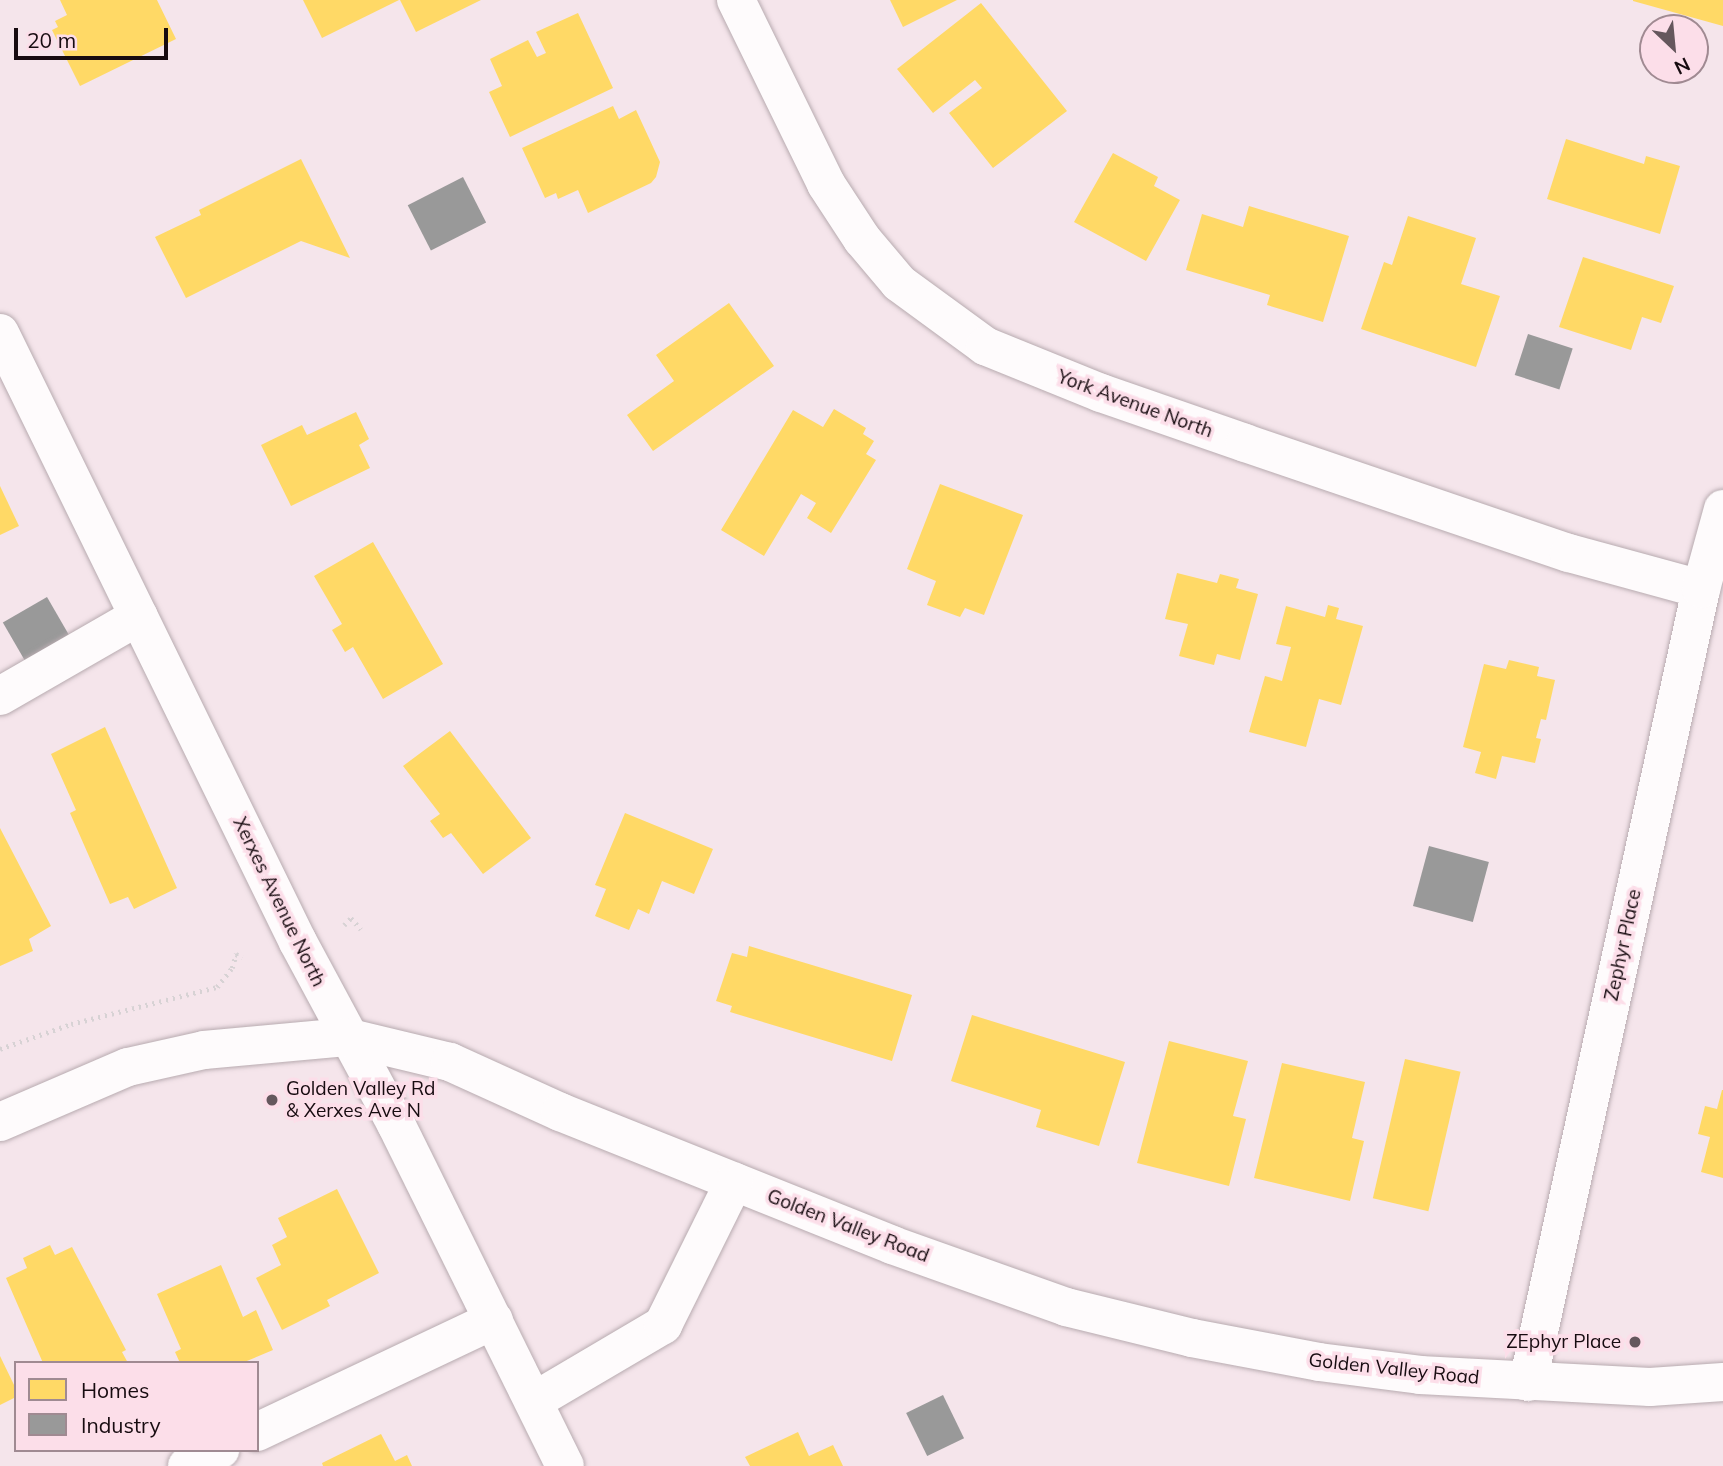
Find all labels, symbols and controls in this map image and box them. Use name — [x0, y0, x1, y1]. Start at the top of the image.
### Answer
scale bar — [18, 14, 172, 58]
north arrow — [1639, 14, 1709, 84]
text: 20 m — [27, 27, 76, 53]
text: N — [1671, 52, 1694, 80]
street label: York Avenue North — [1054, 365, 1216, 443]
street label: Xerxes Avenue North — [228, 814, 330, 990]
street label: Zephyr Place — [1600, 887, 1646, 1003]
place label: Golden Valley Rd & Xerxes Ave N — [286, 1078, 435, 1122]
marker: Golden Valley Rd & Xerxes Ave N — [264, 1092, 280, 1108]
street label: Golden Valley Road — [764, 1185, 932, 1267]
place label: ZEphyr Place — [1506, 1331, 1621, 1353]
marker: ZEphyr Place — [1627, 1334, 1643, 1350]
street label: Golden Valley Road — [1308, 1349, 1480, 1389]
legend — [14, 1361, 259, 1452]
text: Homes — [81, 1377, 149, 1403]
text: Industry — [81, 1412, 161, 1438]

